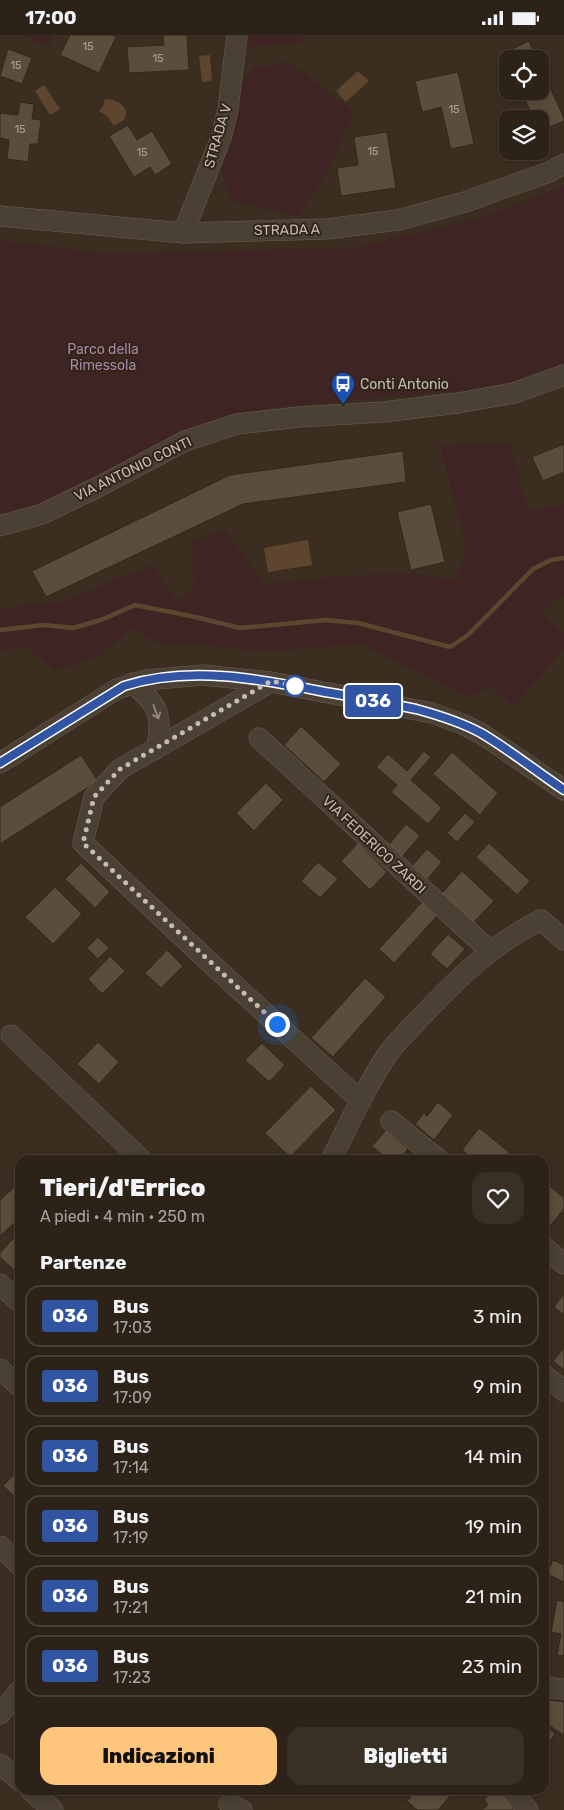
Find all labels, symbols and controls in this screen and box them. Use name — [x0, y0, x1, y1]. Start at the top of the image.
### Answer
text: 17:00 — [25, 6, 77, 29]
house number: 15 — [82, 40, 94, 53]
map controls — [499, 50, 549, 160]
button: locate — [499, 50, 549, 100]
house number: 15 — [152, 52, 164, 65]
house number: 15 — [10, 59, 22, 72]
street label: STRADA V — [201, 102, 235, 170]
house number: 15 — [448, 103, 460, 116]
button: layers — [499, 110, 549, 160]
house number: 15 — [14, 123, 26, 136]
house number: 15 — [367, 145, 379, 158]
house number: 15 — [136, 146, 148, 159]
street label: STRADA A — [254, 221, 321, 239]
park label: Parco della Rimessola — [67, 341, 139, 374]
bus stop icon: Conti Antonio — [330, 371, 356, 405]
place label: Conti Antonio — [360, 376, 449, 393]
street label: VIA ANTONIO CONTI — [72, 433, 194, 505]
unlabelled marker — [284, 675, 306, 697]
line badge: 036 — [344, 685, 402, 717]
text: 036 — [355, 690, 391, 712]
one-way arrow — [152, 703, 162, 719]
street label: VIA FEDERICO ZARDI — [319, 792, 429, 898]
your location — [265, 1012, 290, 1037]
button: heart — [472, 1172, 524, 1224]
text: Tieri/d'Errico — [40, 1174, 206, 1202]
text: A piedi · 4 min · 250 m — [40, 1207, 205, 1226]
text: Partenze — [40, 1251, 127, 1274]
text: Bus — [113, 1295, 149, 1318]
text: 036 — [52, 1305, 88, 1327]
text: 3 min — [473, 1305, 522, 1328]
text: 17:03 — [113, 1318, 152, 1337]
text: Bus — [113, 1365, 149, 1388]
text: 036 — [52, 1375, 88, 1397]
text: 9 min — [473, 1375, 522, 1398]
text: 17:09 — [113, 1388, 152, 1407]
text: Bus — [113, 1435, 149, 1458]
text: 036 — [52, 1445, 88, 1467]
text: 14 min — [464, 1445, 522, 1468]
text: 17:14 — [113, 1458, 149, 1477]
text: Bus — [113, 1505, 149, 1528]
text: 036 — [52, 1515, 88, 1537]
text: 19 min — [465, 1515, 522, 1538]
text: 17:19 — [113, 1528, 148, 1547]
text: Bus — [113, 1575, 149, 1598]
text: 036 — [52, 1585, 88, 1607]
text: 21 min — [465, 1585, 522, 1608]
text: 17:21 — [113, 1598, 148, 1617]
text: Bus — [113, 1645, 149, 1668]
text: 036 — [52, 1655, 88, 1677]
text: 23 min — [462, 1655, 522, 1678]
text: 17:23 — [113, 1668, 151, 1687]
button: Indicazioni — [40, 1727, 277, 1785]
button: Biglietti — [287, 1727, 524, 1785]

